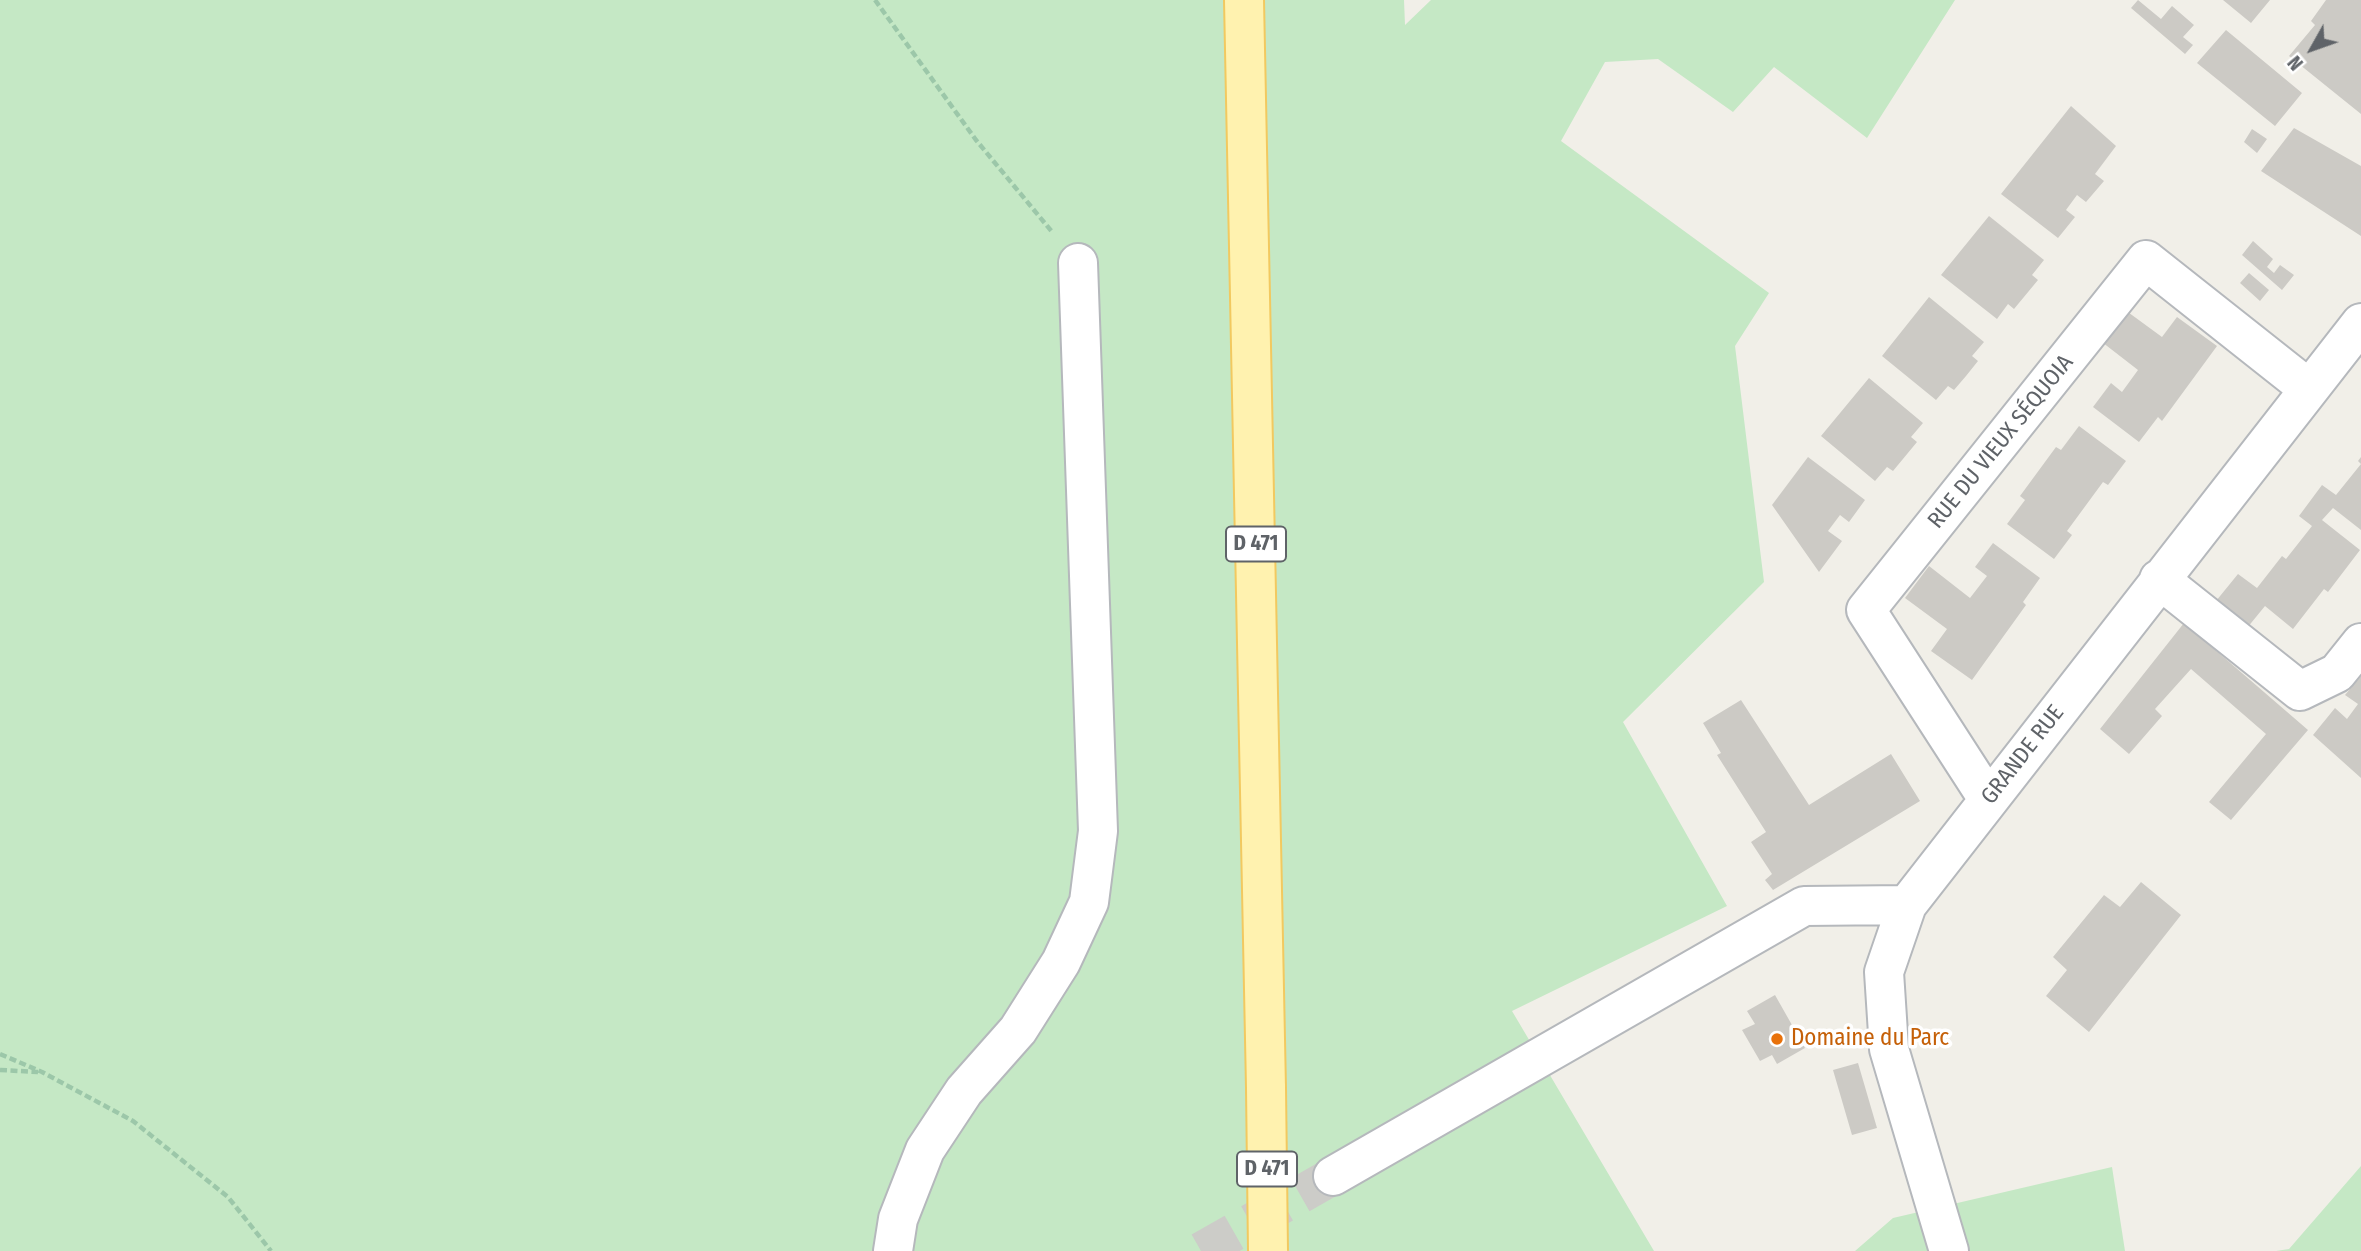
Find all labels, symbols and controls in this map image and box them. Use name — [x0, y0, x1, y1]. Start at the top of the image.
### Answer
north arrow — [2277, 14, 2347, 84]
text: N — [2283, 51, 2308, 75]
street label: RUE DU VIEUX SÉQUOIA — [1922, 350, 2080, 534]
road number: D 471 — [1226, 526, 1286, 562]
street label: GRANDE RUE — [1976, 700, 2070, 810]
place label: Domaine du Parc — [1791, 1025, 1949, 1053]
marker: Domaine du Parc — [1769, 1031, 1785, 1047]
road number: D 471 — [1237, 1152, 1297, 1186]

